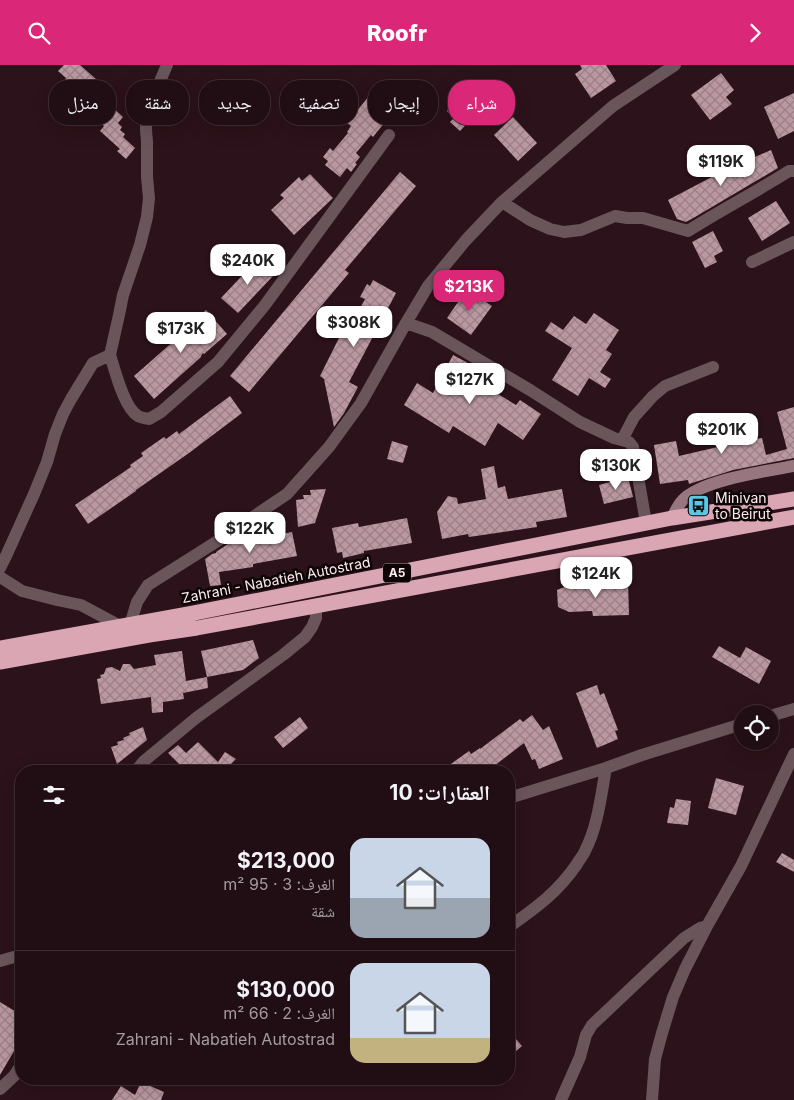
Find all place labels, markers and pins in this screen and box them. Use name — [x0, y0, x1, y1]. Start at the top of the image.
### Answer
pin: $119K — [686, 145, 756, 187]
pin: $240K — [213, 243, 283, 286]
pin: $213K — [434, 269, 504, 312]
pin: $308K — [319, 305, 389, 348]
pin: $173K — [146, 311, 216, 354]
pin: $127K — [435, 363, 505, 405]
pin: $201K — [687, 413, 757, 455]
pin: $130K — [581, 449, 651, 491]
place label: Minivan to Beirut — [715, 489, 771, 522]
bus stop icon: Minivan to Beirut — [687, 494, 711, 518]
pin: $122K — [215, 511, 285, 554]
pin: $124K — [561, 557, 631, 599]

